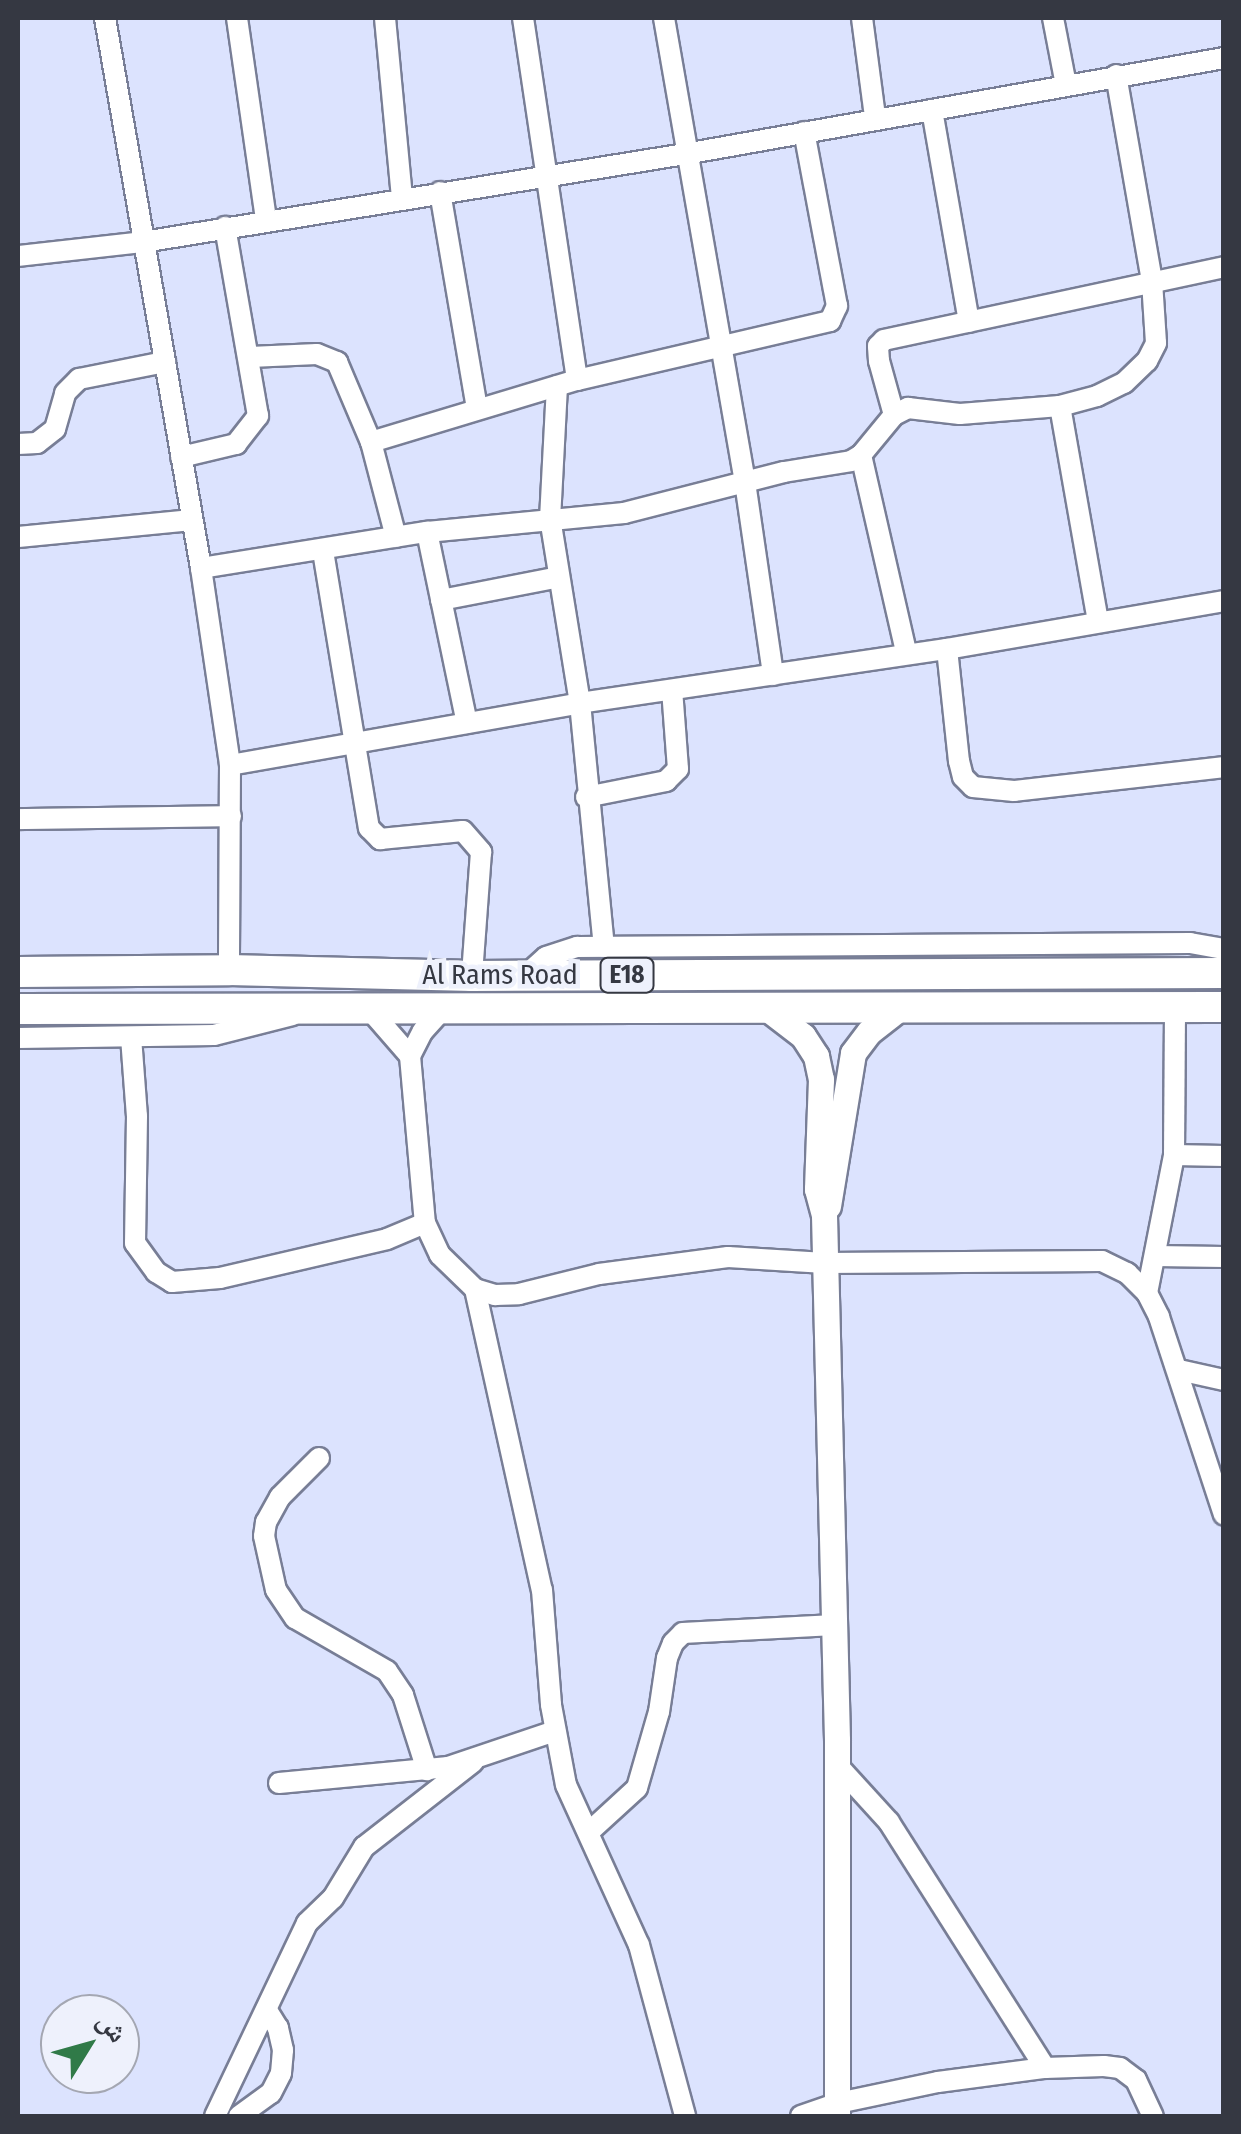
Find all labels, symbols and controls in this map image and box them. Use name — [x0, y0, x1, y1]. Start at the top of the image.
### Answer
road number: E18 — [600, 955, 654, 995]
street label: Al Rams Road — [422, 958, 578, 992]
north arrow — [40, 1994, 140, 2094]
text: ش — [91, 2005, 135, 2049]

